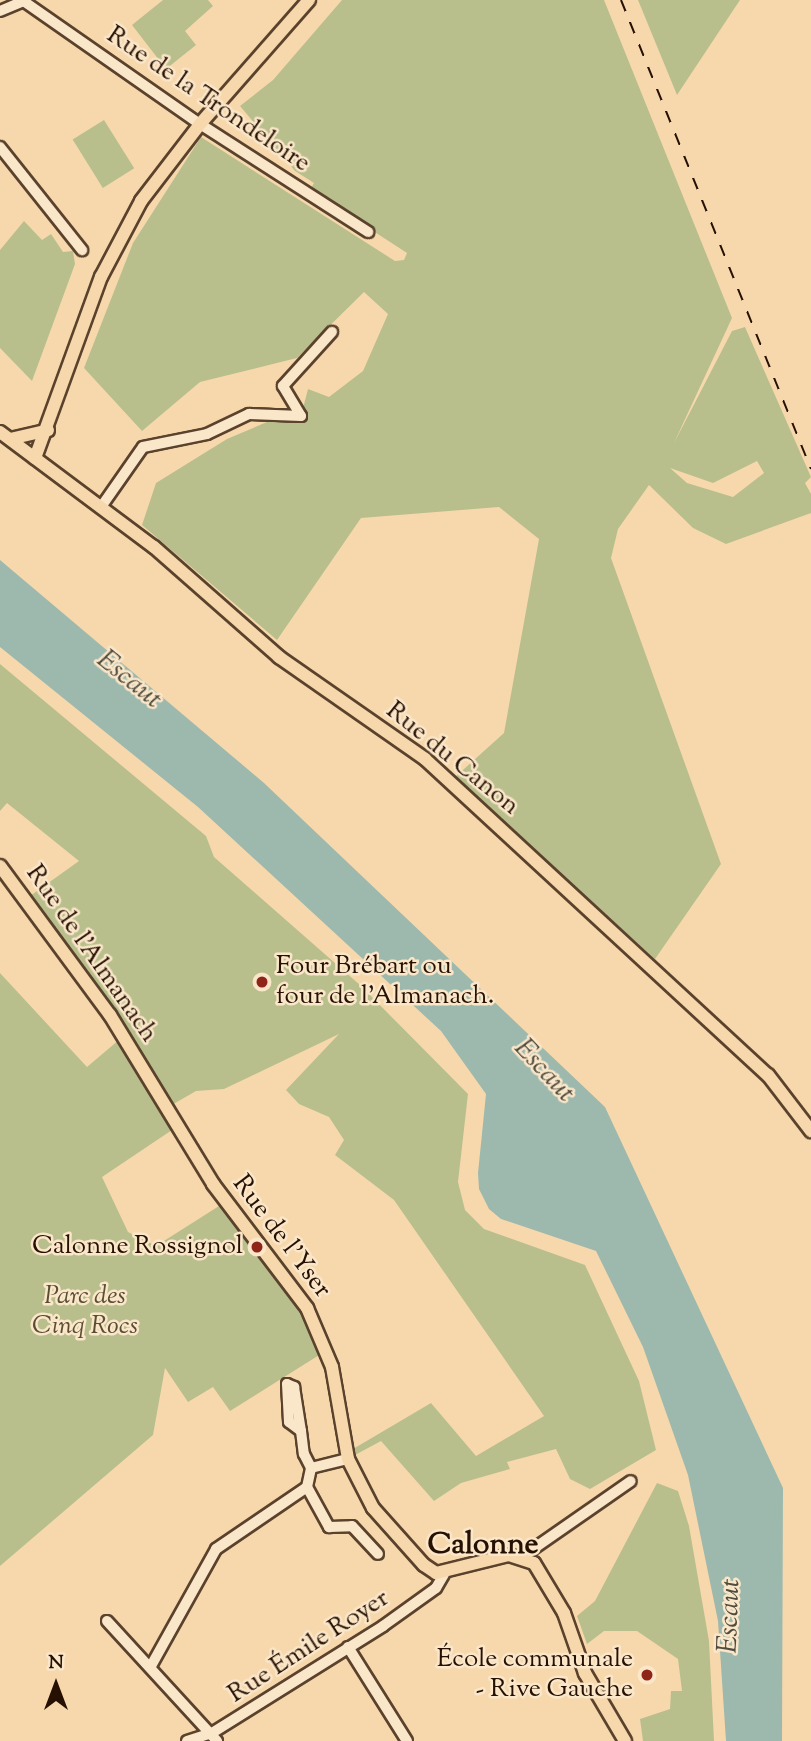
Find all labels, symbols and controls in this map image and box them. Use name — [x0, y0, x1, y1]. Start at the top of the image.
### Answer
street label: Rue de la Trondeloire — [100, 20, 316, 180]
water label: Escaut — [89, 643, 169, 717]
street label: Rue du Canon — [379, 696, 525, 822]
street label: Rue de l'Almanach — [18, 859, 164, 1049]
place label: Four Brébart ou four de l'Almanach. — [276, 951, 494, 1012]
marker: Four Brébart ou four de l'Almanach. — [254, 974, 270, 990]
water label: Escaut — [506, 1032, 582, 1110]
street label: Rue de l'Yser — [225, 1170, 337, 1304]
place label: Calonne Rossignol — [32, 1231, 243, 1263]
marker: Calonne Rossignol — [249, 1239, 265, 1255]
park label: Parc des Cinq Rocs — [32, 1281, 138, 1342]
district label: Calonne — [427, 1528, 539, 1564]
water label: Escaut — [712, 1578, 748, 1654]
street label: Rue Émile Royer — [223, 1583, 395, 1711]
place label: École communale - Rive Gauche — [437, 1644, 633, 1706]
north arrow — [21, 1650, 91, 1720]
text: N — [48, 1650, 64, 1677]
marker: École communale - Rive Gauche — [639, 1667, 655, 1683]

